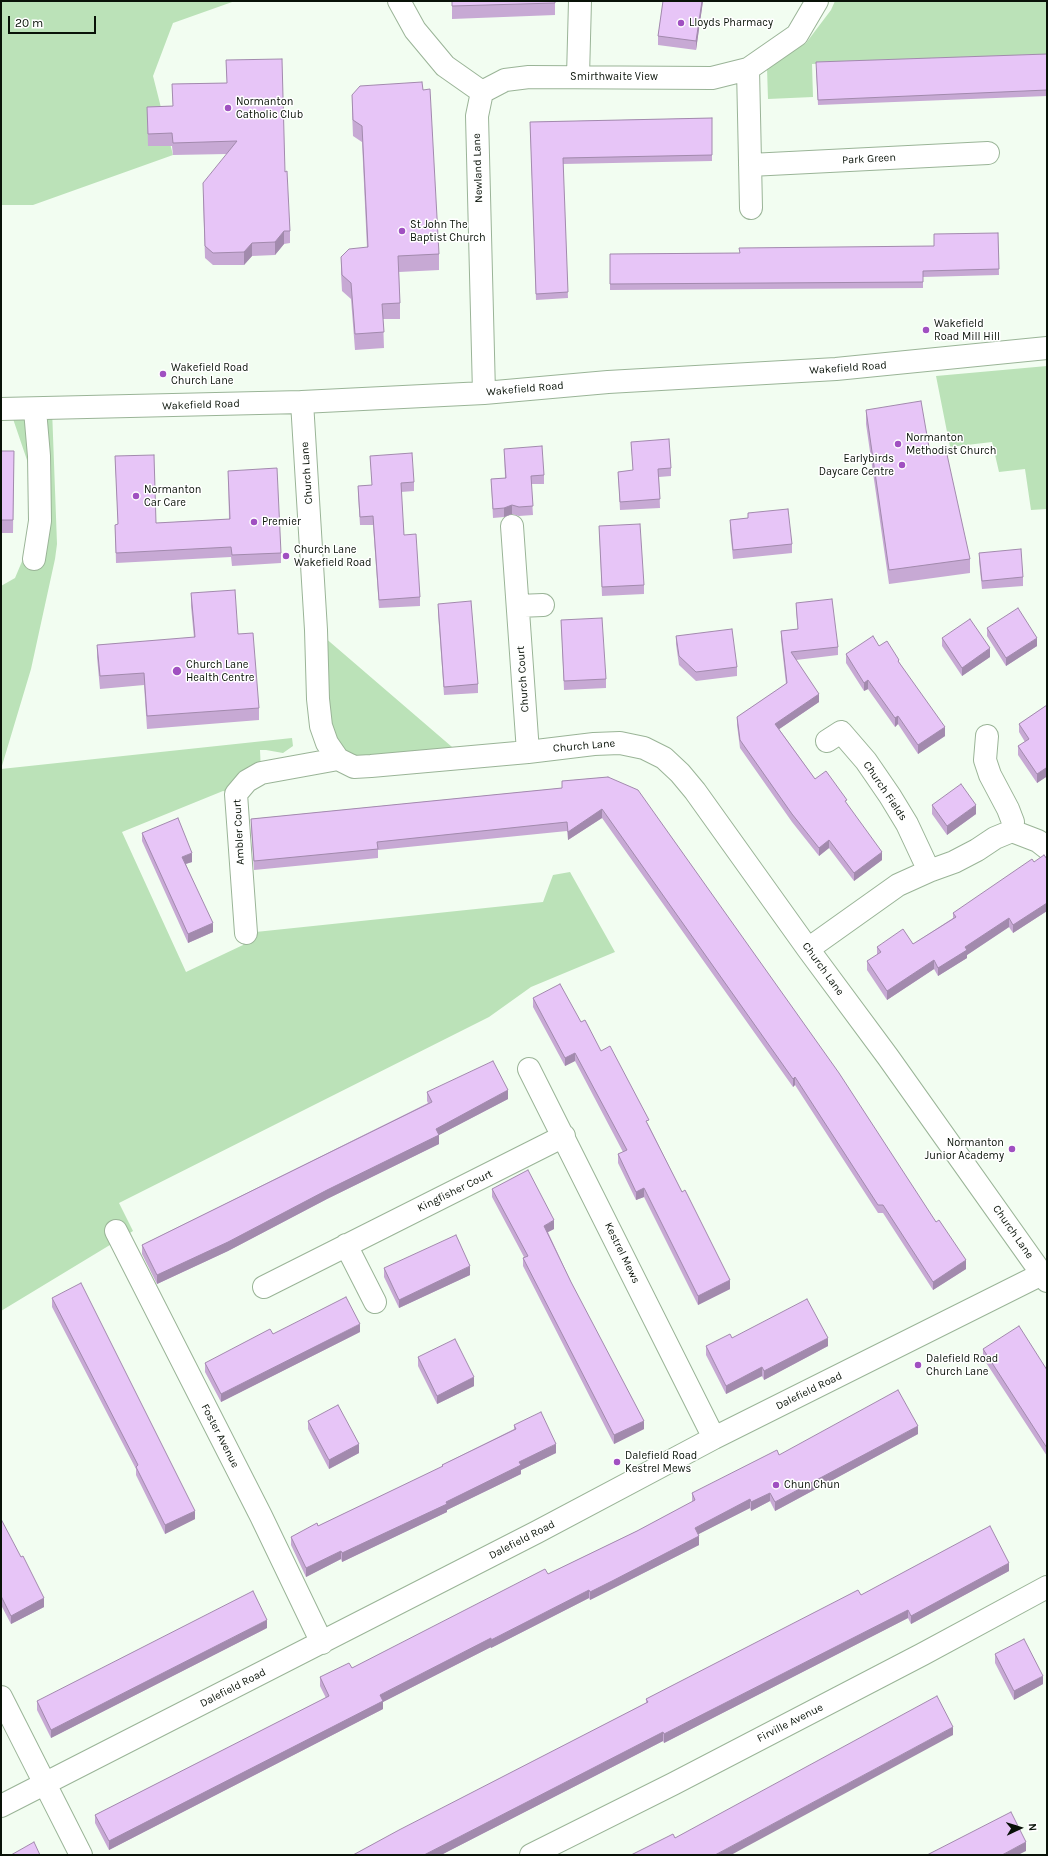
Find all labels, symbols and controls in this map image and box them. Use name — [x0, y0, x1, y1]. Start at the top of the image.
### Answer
scale bar — [10, 8, 98, 34]
text: 20 m — [15, 16, 43, 30]
place label: Lloyds Pharmacy — [689, 16, 773, 30]
marker: Lloyds Pharmacy — [676, 18, 686, 28]
street label: Smirthwaite View — [570, 70, 658, 84]
place label: Normanton Catholic Club — [236, 95, 303, 121]
marker: Normanton Catholic Club — [223, 103, 233, 113]
street label: Newland Lane — [470, 133, 486, 203]
street label: Park Green — [842, 151, 896, 167]
place label: St John The Baptist Church — [410, 218, 486, 244]
marker: St John The Baptist Church — [397, 226, 407, 236]
place label: Wakefield Road Mill Hill — [934, 317, 1000, 343]
marker: Wakefield Road Mill Hill — [921, 325, 931, 335]
street label: Wakefield Road — [809, 359, 887, 377]
place label: Wakefield Road Church Lane — [171, 361, 249, 387]
marker: Wakefield Road Church Lane — [158, 369, 168, 379]
street label: Wakefield Road — [486, 379, 564, 399]
street label: Wakefield Road — [162, 397, 240, 413]
place label: Normanton Methodist Church — [906, 431, 996, 457]
marker: Normanton Methodist Church — [893, 439, 903, 449]
street label: Church Lane — [298, 441, 316, 505]
place label: Earlybirds Daycare Centre — [819, 452, 894, 478]
marker: Earlybirds Daycare Centre — [897, 460, 907, 470]
place label: Normanton Car Care — [144, 483, 201, 509]
marker: Normanton Car Care — [131, 491, 141, 501]
place label: Premier — [262, 515, 301, 529]
marker: Premier — [249, 517, 259, 527]
place label: Church Lane Wakefield Road — [294, 543, 372, 569]
marker: Church Lane Wakefield Road — [281, 551, 291, 561]
street label: Church Court — [514, 645, 532, 713]
place label: Church Lane Health Centre — [186, 658, 254, 684]
marker: Church Lane Health Centre — [171, 665, 183, 677]
street label: Church Lane — [552, 737, 616, 755]
street label: Church Fields — [860, 759, 910, 823]
street label: Ambler Court — [231, 799, 247, 865]
street label: Church Lane — [799, 940, 847, 998]
place label: Normanton Junior Academy — [925, 1136, 1004, 1162]
marker: Normanton Junior Academy — [1007, 1144, 1017, 1154]
street label: Kingfisher Court — [415, 1167, 495, 1215]
street label: Church Lane — [990, 1203, 1036, 1261]
street label: Kestrel Mews — [602, 1220, 642, 1286]
place label: Dalefield Road Church Lane — [926, 1352, 998, 1378]
marker: Dalefield Road Church Lane — [913, 1360, 923, 1370]
street label: Dalefield Road — [774, 1369, 844, 1413]
street label: Foster Avenue — [198, 1402, 242, 1470]
place label: Dalefield Road Kestrel Mews — [625, 1449, 697, 1475]
marker: Dalefield Road Kestrel Mews — [612, 1457, 622, 1467]
place label: Chun Chun — [784, 1478, 840, 1492]
marker: Chun Chun — [771, 1480, 781, 1490]
street label: Dalefield Road — [487, 1518, 557, 1562]
street label: Dalefield Road — [198, 1666, 268, 1710]
street label: Firville Avenue — [755, 1701, 825, 1745]
north arrow — [1000, 1808, 1040, 1848]
text: N — [1026, 1823, 1039, 1832]

